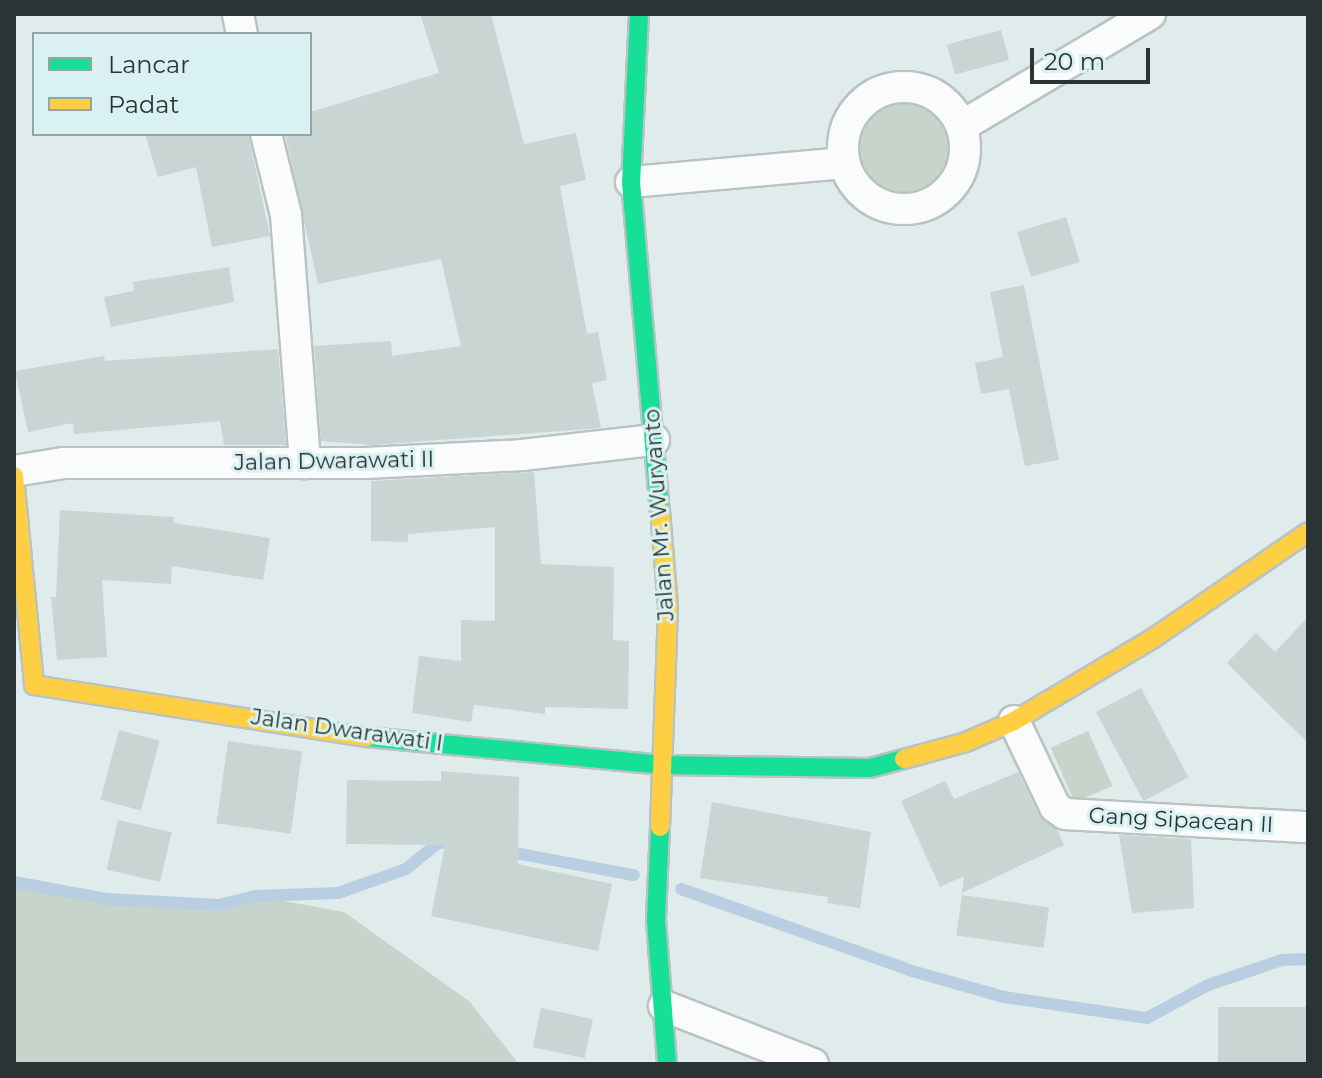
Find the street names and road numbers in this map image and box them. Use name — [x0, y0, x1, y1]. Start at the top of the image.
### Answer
street label: Jalan Mr. Wuryanto — [638, 408, 680, 622]
street label: Jalan Dwarawati II — [234, 446, 434, 476]
street label: Jalan Dwarawati I — [249, 703, 445, 757]
street label: Gang Sipacean II — [1088, 802, 1274, 838]

